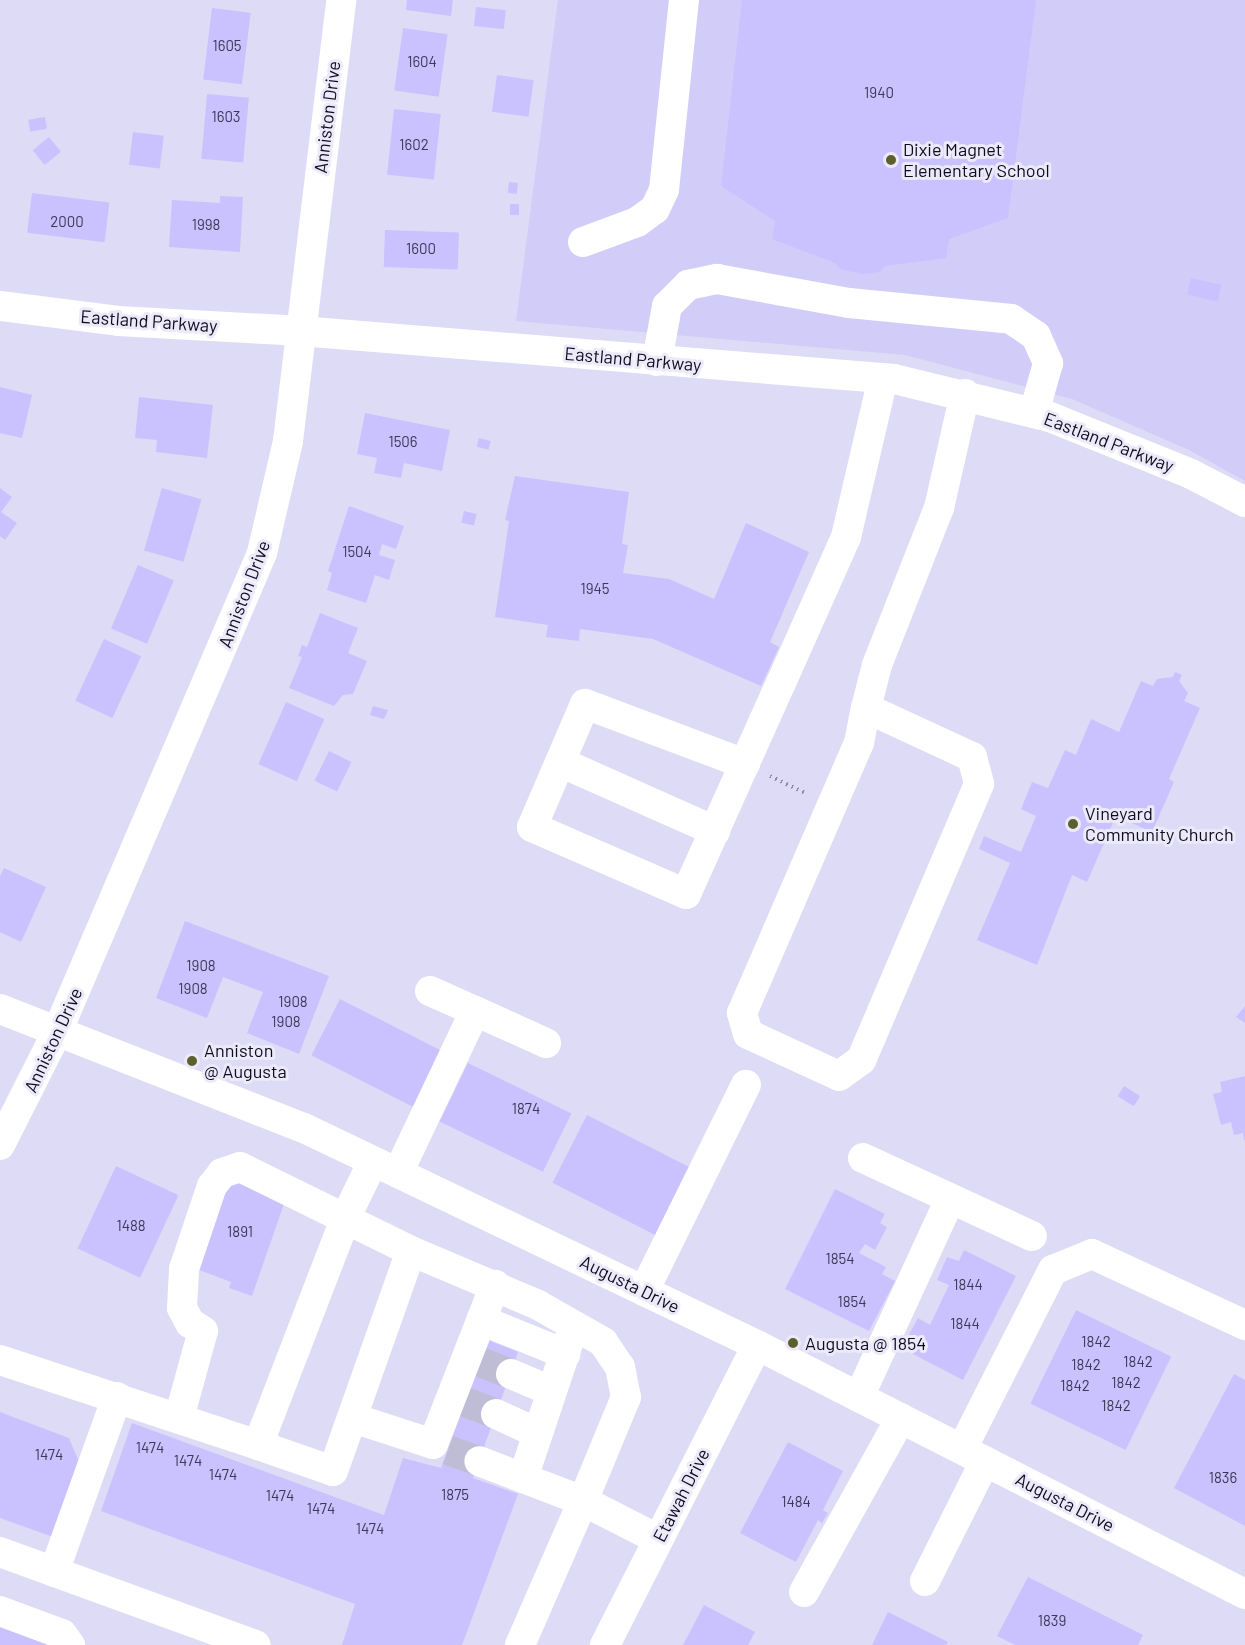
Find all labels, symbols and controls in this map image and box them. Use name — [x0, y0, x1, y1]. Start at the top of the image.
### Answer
house number: 1605 — [212, 37, 242, 55]
house number: 1604 — [407, 53, 437, 71]
street label: Anniston Drive — [309, 60, 345, 174]
house number: 1940 — [864, 84, 894, 102]
house number: 1603 — [211, 108, 241, 126]
house number: 1602 — [399, 136, 429, 154]
place label: Dixie Magnet Elementary School — [903, 139, 1050, 182]
marker: Dixie Magnet Elementary School — [884, 153, 898, 167]
house number: 2000 — [50, 213, 84, 231]
house number: 1998 — [192, 216, 220, 234]
house number: 1600 — [406, 240, 436, 258]
street label: Eastland Parkway — [80, 305, 218, 337]
street label: Eastland Parkway — [564, 342, 702, 376]
street label: Eastland Parkway — [1041, 407, 1177, 477]
house number: 1506 — [388, 433, 418, 451]
street label: Anniston Drive — [214, 537, 274, 651]
house number: 1504 — [342, 543, 372, 561]
house number: 1945 — [580, 580, 610, 598]
place label: Vineyard Community Church — [1085, 803, 1234, 846]
marker: Vineyard Community Church — [1066, 817, 1080, 831]
house number: 1908 — [186, 957, 216, 975]
house number: 1908 — [178, 980, 208, 998]
street label: Anniston Drive — [19, 984, 87, 1096]
house number: 1908 — [278, 993, 308, 1011]
house number: 1908 — [271, 1013, 301, 1031]
place label: Anniston @ Augusta — [204, 1040, 287, 1082]
marker: Anniston @ Augusta — [185, 1054, 199, 1068]
house number: 1874 — [512, 1100, 540, 1118]
house number: 1488 — [116, 1217, 146, 1235]
house number: 1891 — [227, 1223, 253, 1241]
house number: 1854 — [825, 1250, 855, 1268]
street label: Augusta Drive — [577, 1251, 683, 1317]
house number: 1844 — [953, 1276, 983, 1294]
house number: 1854 — [837, 1293, 867, 1311]
house number: 1844 — [950, 1315, 980, 1333]
place label: Augusta @ 1854 — [805, 1332, 926, 1354]
house number: 1842 — [1081, 1333, 1111, 1351]
marker: Augusta @ 1854 — [786, 1336, 800, 1350]
house number: 1842 — [1123, 1353, 1153, 1371]
house number: 1842 — [1071, 1356, 1101, 1374]
house number: 1842 — [1111, 1374, 1141, 1392]
house number: 1842 — [1060, 1377, 1090, 1395]
house number: 1842 — [1101, 1397, 1131, 1415]
house number: 1474 — [136, 1439, 164, 1457]
street label: Etawah Drive — [648, 1445, 714, 1545]
house number: 1474 — [35, 1446, 63, 1464]
house number: 1474 — [174, 1452, 202, 1470]
house number: 1474 — [209, 1466, 237, 1484]
street label: Augusta Drive — [1012, 1468, 1118, 1536]
house number: 1836 — [1209, 1469, 1237, 1487]
house number: 1875 — [441, 1486, 469, 1504]
house number: 1474 — [266, 1487, 294, 1505]
house number: 1484 — [781, 1493, 811, 1511]
house number: 1474 — [307, 1500, 335, 1518]
house number: 1474 — [356, 1520, 384, 1538]
house number: 1839 — [1038, 1612, 1066, 1630]

